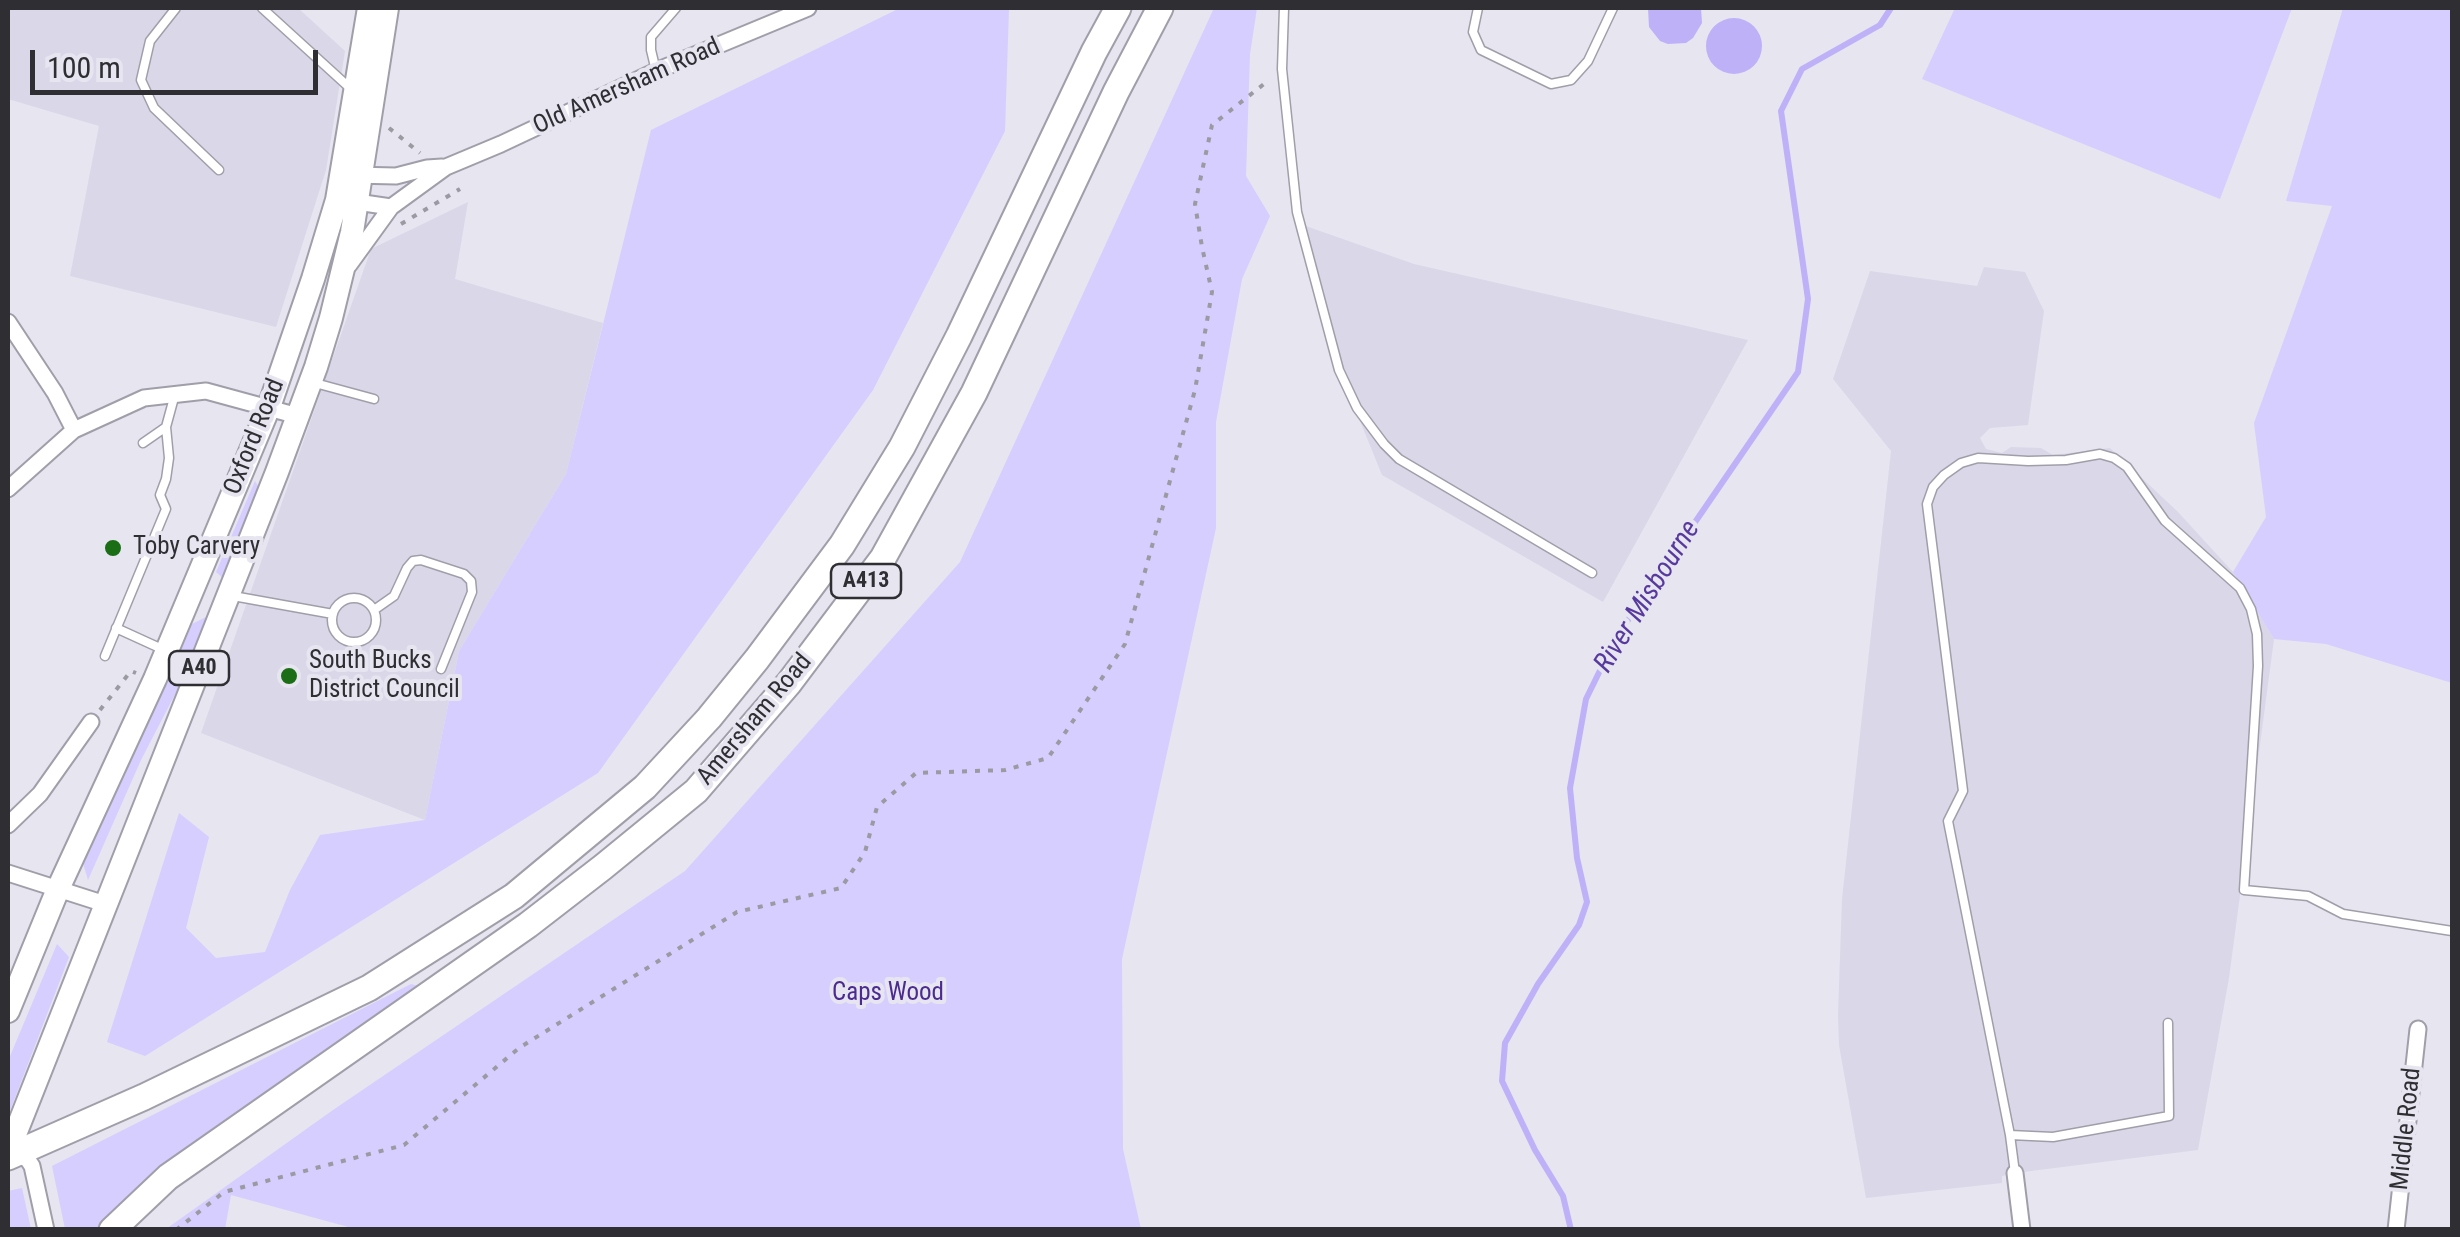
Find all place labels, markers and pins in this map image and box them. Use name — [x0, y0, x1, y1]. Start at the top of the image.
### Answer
place label: Toby Carvery — [133, 533, 260, 563]
marker: Toby Carvery — [102, 537, 124, 559]
place label: South Bucks District Council — [309, 647, 460, 706]
marker: South Bucks District Council — [278, 665, 300, 687]

